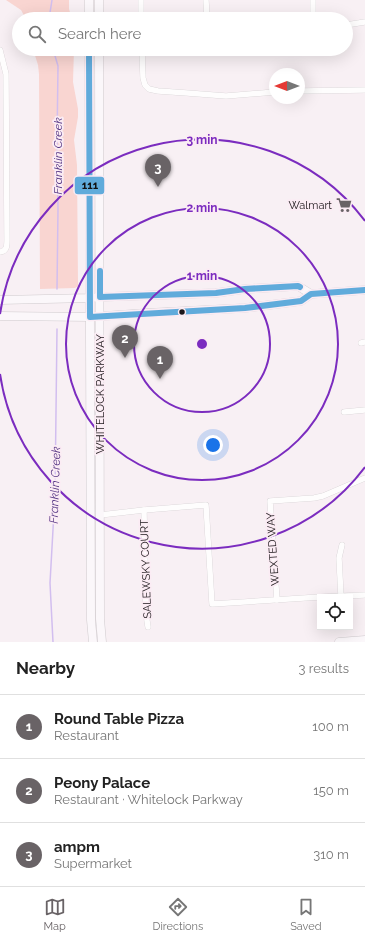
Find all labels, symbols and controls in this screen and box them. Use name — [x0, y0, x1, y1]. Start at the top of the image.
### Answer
search box — [12, 12, 353, 56]
icon: search — [26, 23, 48, 45]
text: Search here — [58, 25, 141, 43]
north arrow — [269, 68, 305, 104]
water label: Franklin Creek — [51, 117, 65, 195]
text: 3 min — [186, 133, 218, 147]
pin: 3 — [145, 154, 171, 187]
line badge: 111 — [74, 176, 105, 195]
text: 111 — [82, 179, 99, 192]
supermarket icon: Walmart — [335, 196, 353, 214]
place label: Walmart — [288, 199, 332, 212]
text: 2 min — [186, 201, 218, 215]
text: 1 min — [187, 269, 217, 283]
unlabelled marker — [177, 307, 187, 317]
pin: 2 — [112, 325, 138, 358]
street label: WHITELOCK PARKWAY — [94, 334, 107, 454]
centre of rings — [195, 337, 209, 351]
pin: 1 — [147, 346, 173, 379]
your location — [203, 435, 223, 455]
water label: Franklin Creek — [47, 446, 63, 524]
street label: WEXTED WAY — [264, 512, 282, 586]
street label: SALEWSKY COURT — [138, 519, 154, 619]
map controls — [317, 594, 353, 630]
button: locate — [317, 594, 353, 630]
text: Nearby — [16, 658, 75, 678]
text: 3 results — [299, 661, 349, 676]
text: Round Table Pizza — [54, 710, 184, 728]
text: 1 — [26, 719, 32, 734]
text: 100 m — [312, 719, 349, 734]
text: Restaurant — [54, 728, 119, 743]
text: Peony Palace — [54, 774, 150, 792]
text: 2 — [25, 783, 33, 798]
text: 150 m — [313, 783, 349, 798]
text: Restaurant · Whitelock Parkway — [54, 792, 243, 807]
text: ampm — [54, 838, 100, 856]
text: 3 — [25, 847, 33, 862]
text: 310 m — [313, 847, 349, 862]
text: Supermarket — [54, 856, 132, 871]
tab: Map — [43, 896, 66, 933]
tab: Directions — [153, 896, 203, 933]
tab: Saved — [290, 896, 322, 933]

